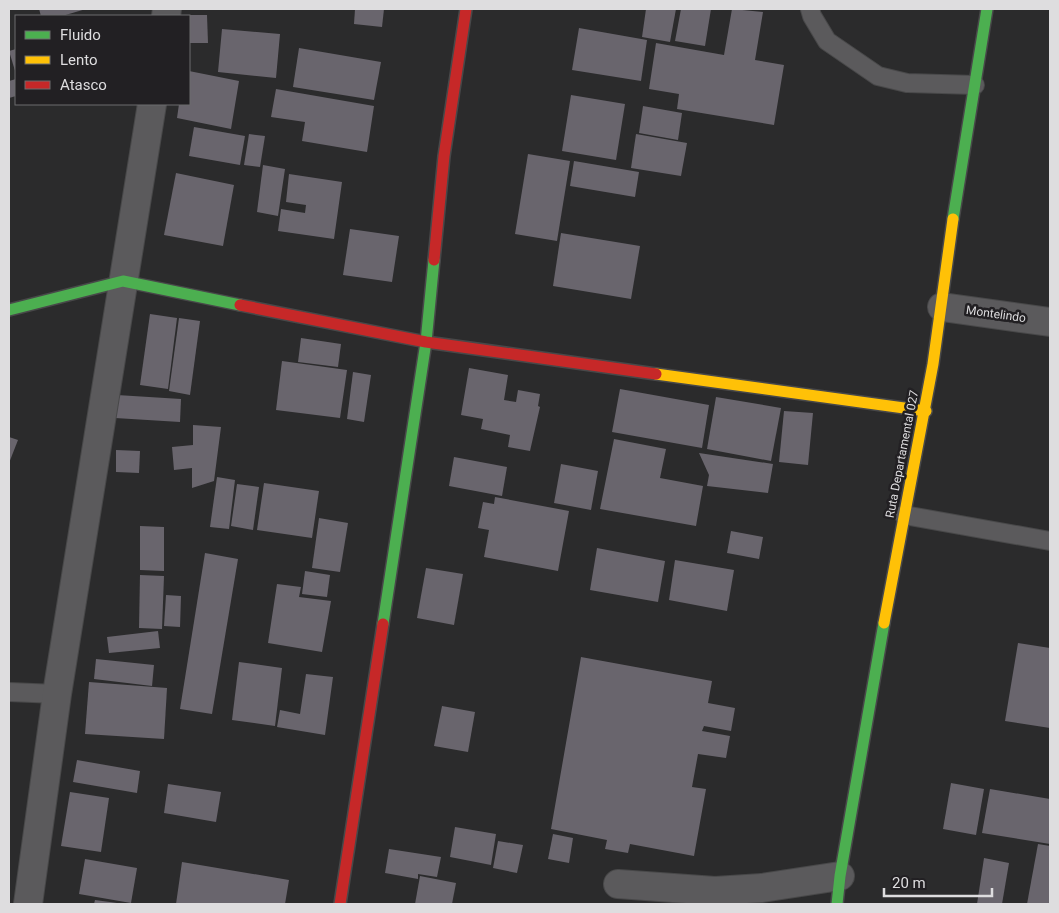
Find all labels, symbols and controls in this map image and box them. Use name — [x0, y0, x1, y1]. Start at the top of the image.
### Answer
legend — [15, 15, 190, 105]
text: Fluido — [60, 26, 101, 44]
text: Lento — [60, 51, 98, 69]
text: Atasco — [60, 76, 107, 94]
street label: Montelindo — [965, 303, 1027, 325]
street label: Ruta Departamental 027 — [883, 389, 921, 519]
scale bar — [884, 866, 992, 898]
text: 20 m — [892, 874, 926, 892]

